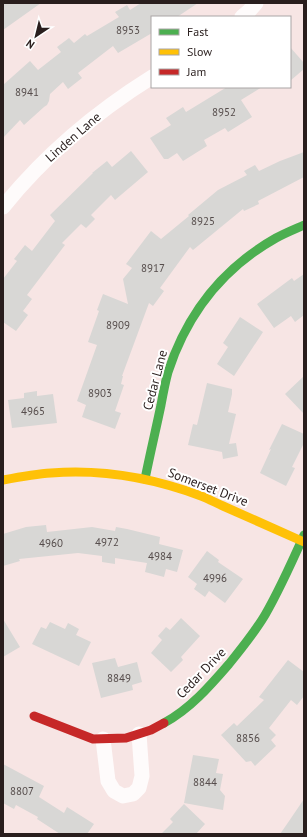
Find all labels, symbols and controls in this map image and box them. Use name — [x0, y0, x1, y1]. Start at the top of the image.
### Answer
north arrow — [16, 16, 56, 56]
legend — [151, 16, 291, 88]
house number: 8953 — [116, 23, 140, 37]
text: Fast — [187, 24, 208, 39]
text: N — [23, 36, 37, 52]
text: Slow — [187, 44, 212, 59]
text: Jam — [186, 64, 206, 79]
house number: 8941 — [15, 85, 39, 99]
house number: 8952 — [212, 105, 236, 119]
street label: Linden Lane — [42, 108, 104, 166]
house number: 8925 — [191, 214, 215, 228]
house number: 8917 — [141, 261, 165, 275]
house number: 8909 — [106, 318, 130, 332]
street label: Cedar Lane — [139, 348, 171, 412]
house number: 8903 — [88, 386, 112, 400]
house number: 4965 — [21, 404, 45, 418]
street label: Somerset Drive — [165, 464, 251, 510]
house number: 4972 — [95, 535, 119, 549]
house number: 4960 — [39, 536, 63, 550]
house number: 4984 — [148, 549, 172, 563]
house number: 4996 — [203, 571, 227, 585]
street label: Cedar Drive — [173, 644, 229, 702]
house number: 8849 — [107, 671, 131, 685]
house number: 8856 — [236, 731, 260, 745]
house number: 8844 — [193, 775, 217, 789]
house number: 8807 — [10, 784, 34, 798]

